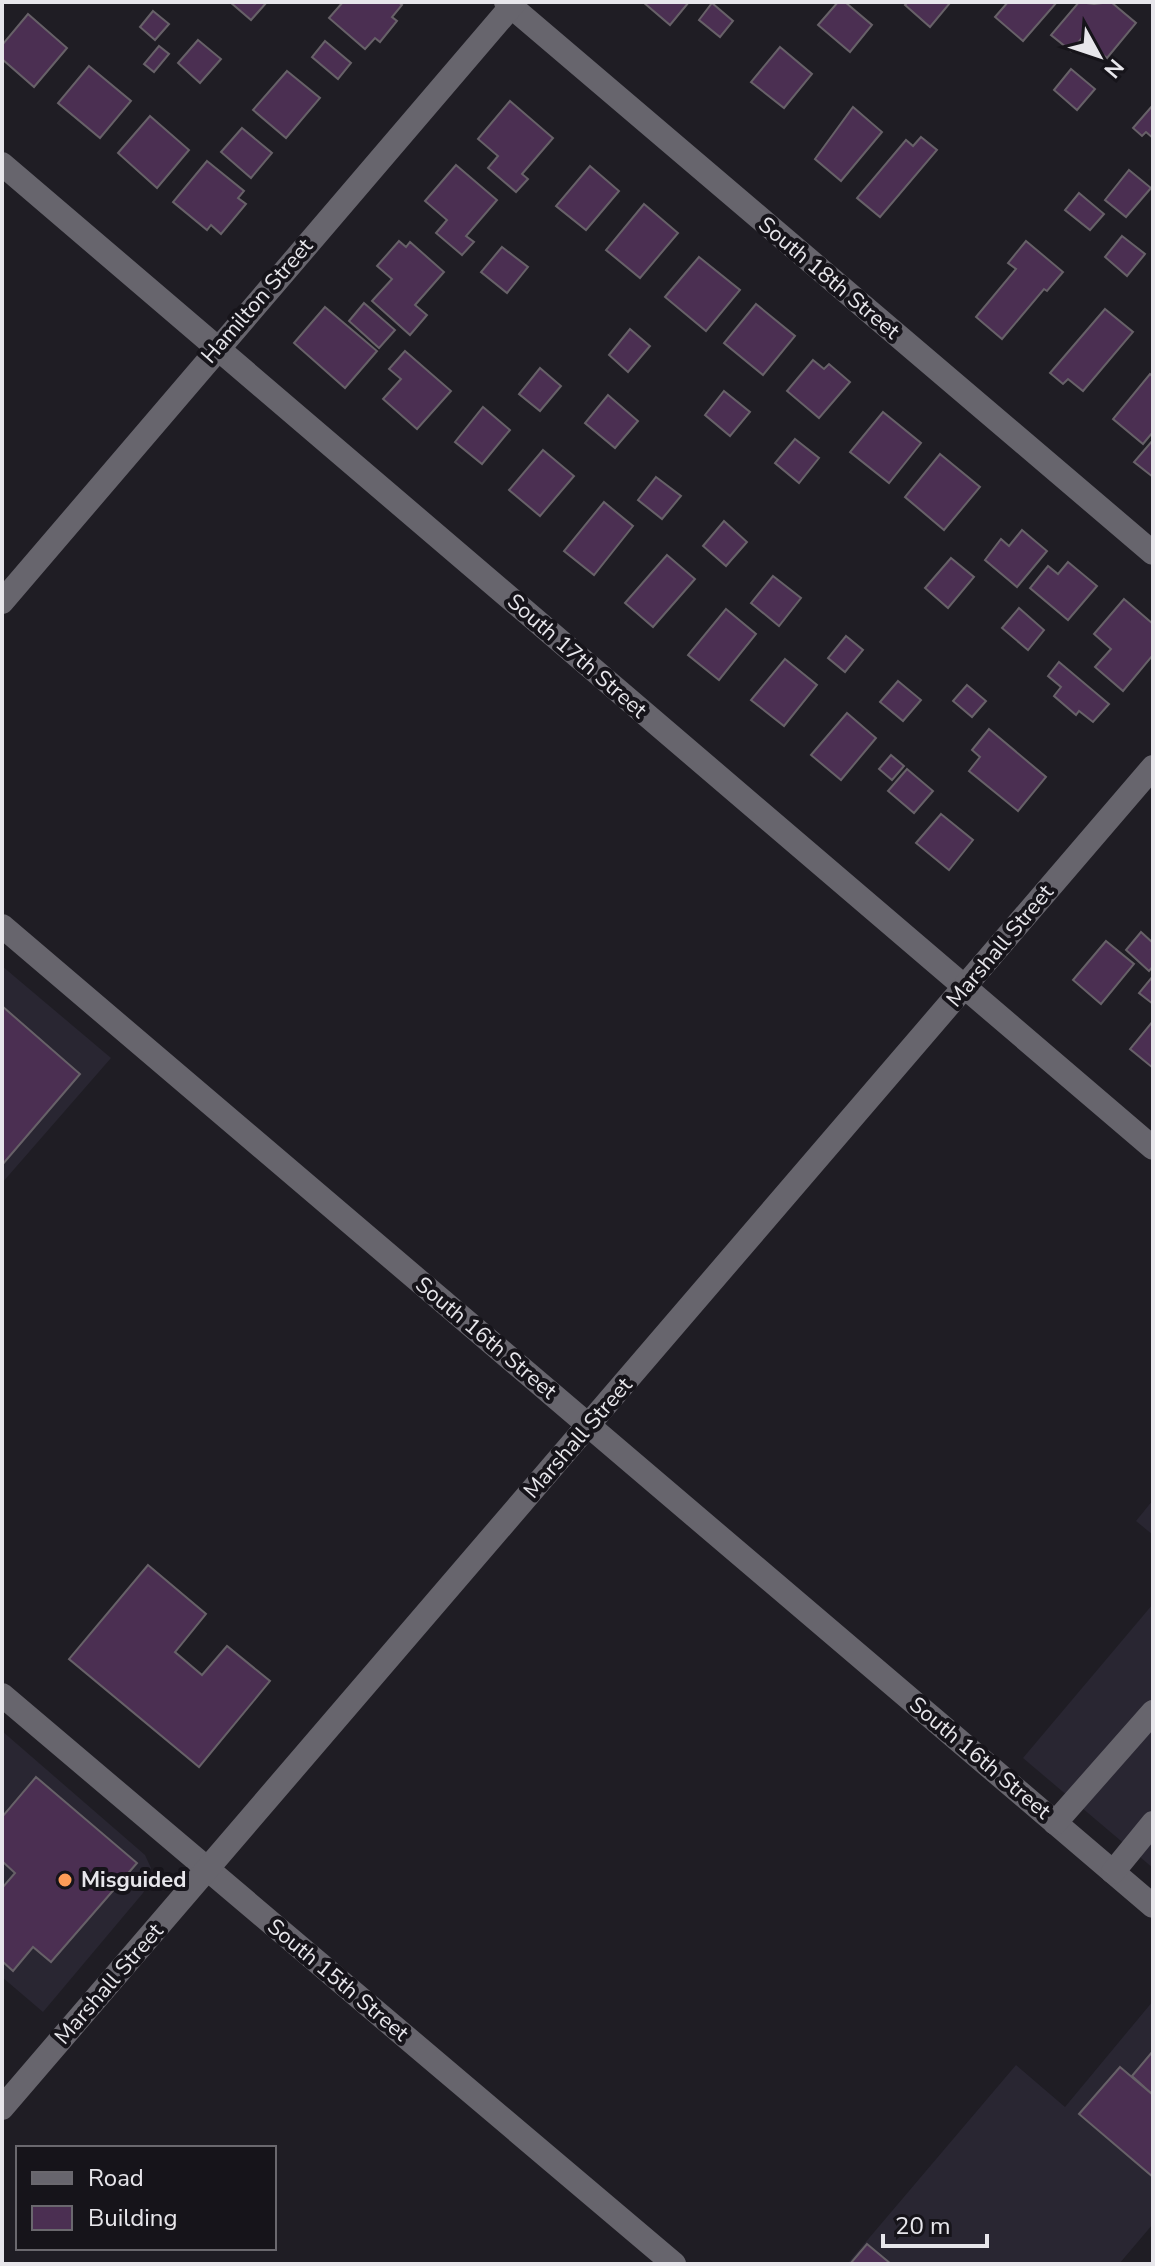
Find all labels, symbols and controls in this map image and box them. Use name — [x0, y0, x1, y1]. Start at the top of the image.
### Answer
north arrow — [1059, 16, 1139, 96]
text: N — [1097, 52, 1130, 84]
street label: South 18th Street — [752, 210, 906, 346]
street label: Hamilton Street — [194, 232, 320, 370]
street label: South 17th Street — [501, 587, 654, 725]
street label: Marshall Street — [940, 878, 1060, 1014]
street label: South 16th Street — [409, 1270, 563, 1406]
street label: Marshall Street — [517, 1371, 639, 1505]
street label: South 16th Street — [903, 1690, 1057, 1826]
place label: Misguided — [81, 1865, 186, 1895]
marker: Misguided — [56, 1871, 74, 1889]
street label: South 15th Street — [261, 1912, 415, 2048]
street label: Marshall Street — [48, 1917, 170, 2051]
legend — [16, 2146, 276, 2250]
text: Road — [88, 2162, 144, 2194]
scale bar — [883, 2198, 987, 2248]
text: Building — [88, 2202, 178, 2234]
text: 20 m — [895, 2210, 951, 2242]

